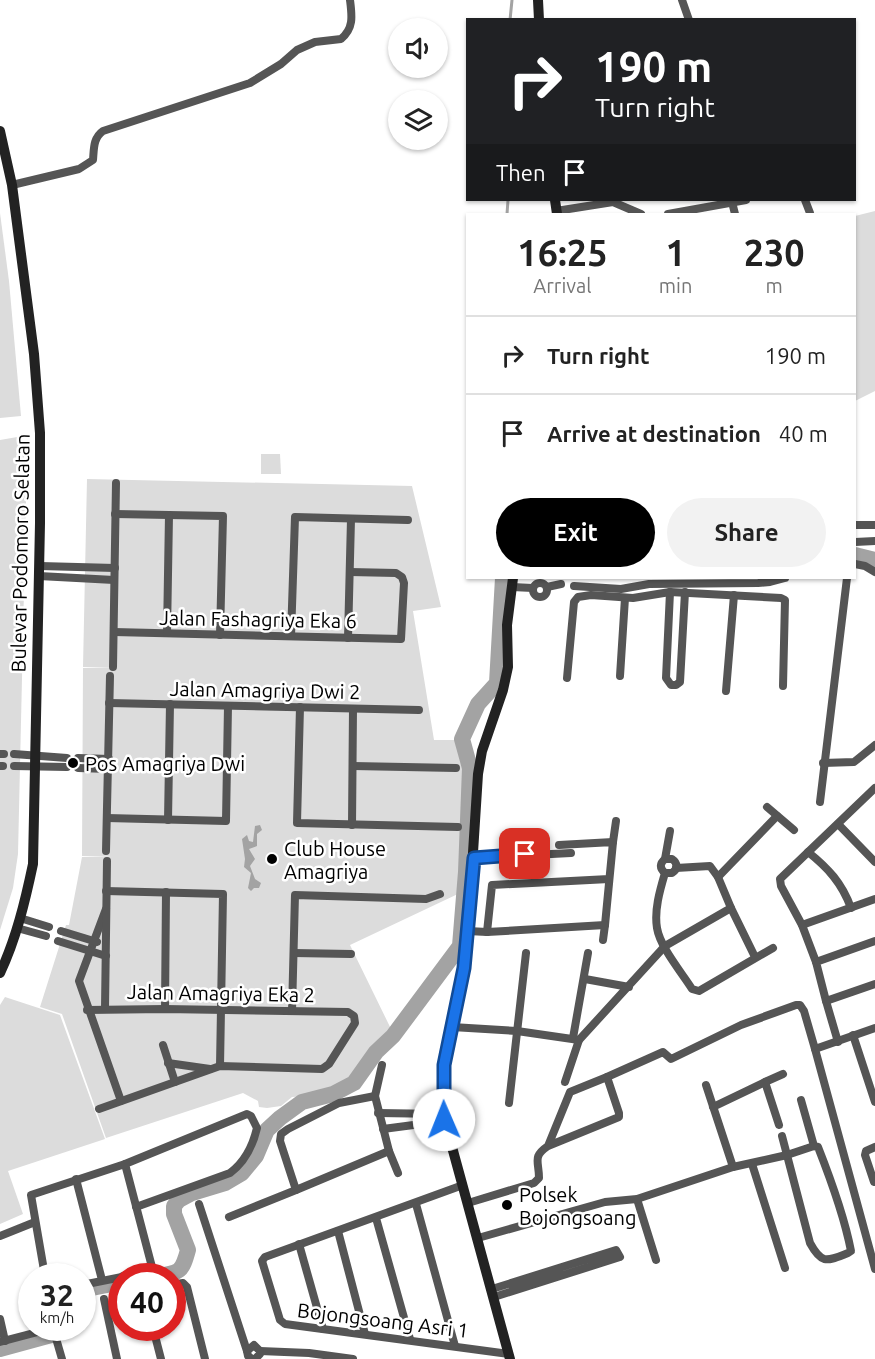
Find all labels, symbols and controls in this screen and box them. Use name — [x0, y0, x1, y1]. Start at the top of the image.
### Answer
map controls — [388, 18, 448, 150]
button: sound — [388, 18, 448, 78]
icon: right — [496, 42, 574, 120]
text: 190 m — [595, 43, 712, 90]
button: layers — [388, 90, 448, 150]
text: Turn right — [595, 92, 715, 122]
icon: arrive — [558, 156, 591, 189]
text: Then — [496, 160, 546, 185]
text: 16:25 — [517, 232, 607, 273]
text: 1 — [665, 232, 686, 273]
text: 230 — [744, 232, 805, 273]
text: Arrival — [533, 274, 592, 297]
text: min — [659, 274, 692, 297]
text: m — [766, 274, 783, 297]
icon: right — [496, 339, 529, 372]
text: Turn right — [547, 343, 649, 368]
text: 190 m — [765, 343, 826, 368]
icon: arrive — [496, 417, 529, 450]
text: Arrive at destination — [547, 421, 761, 446]
text: 40 m — [779, 421, 828, 446]
street label: Bulevar Podomoro Selatan — [6, 433, 34, 673]
button: Exit — [496, 498, 655, 567]
button: Share — [667, 498, 826, 567]
street label: Jalan Fashagriya Eka 6 — [159, 606, 357, 632]
street label: Jalan Amagriya Dwi 2 — [169, 677, 361, 703]
place label: Pos Amagriya Dwi — [85, 752, 245, 775]
marker: Pos Amagriya Dwi — [66, 756, 80, 770]
pin — [499, 828, 550, 879]
place label: Club House Amagriya — [284, 837, 386, 883]
icon: arrive — [508, 837, 541, 870]
marker: Club House Amagriya — [265, 852, 279, 866]
street label: Jalan Amagriya Eka 2 — [127, 980, 315, 1006]
position arrow — [412, 1088, 476, 1152]
place label: Polsek Bojongsoang — [519, 1183, 636, 1229]
marker: Polsek Bojongsoang — [500, 1198, 514, 1212]
speed limit sign: 40 — [108, 1263, 186, 1341]
text: 32 — [40, 1278, 74, 1312]
street label: Bojongsoang Asri 1 — [296, 1298, 470, 1342]
text: km/h — [40, 1309, 74, 1326]

